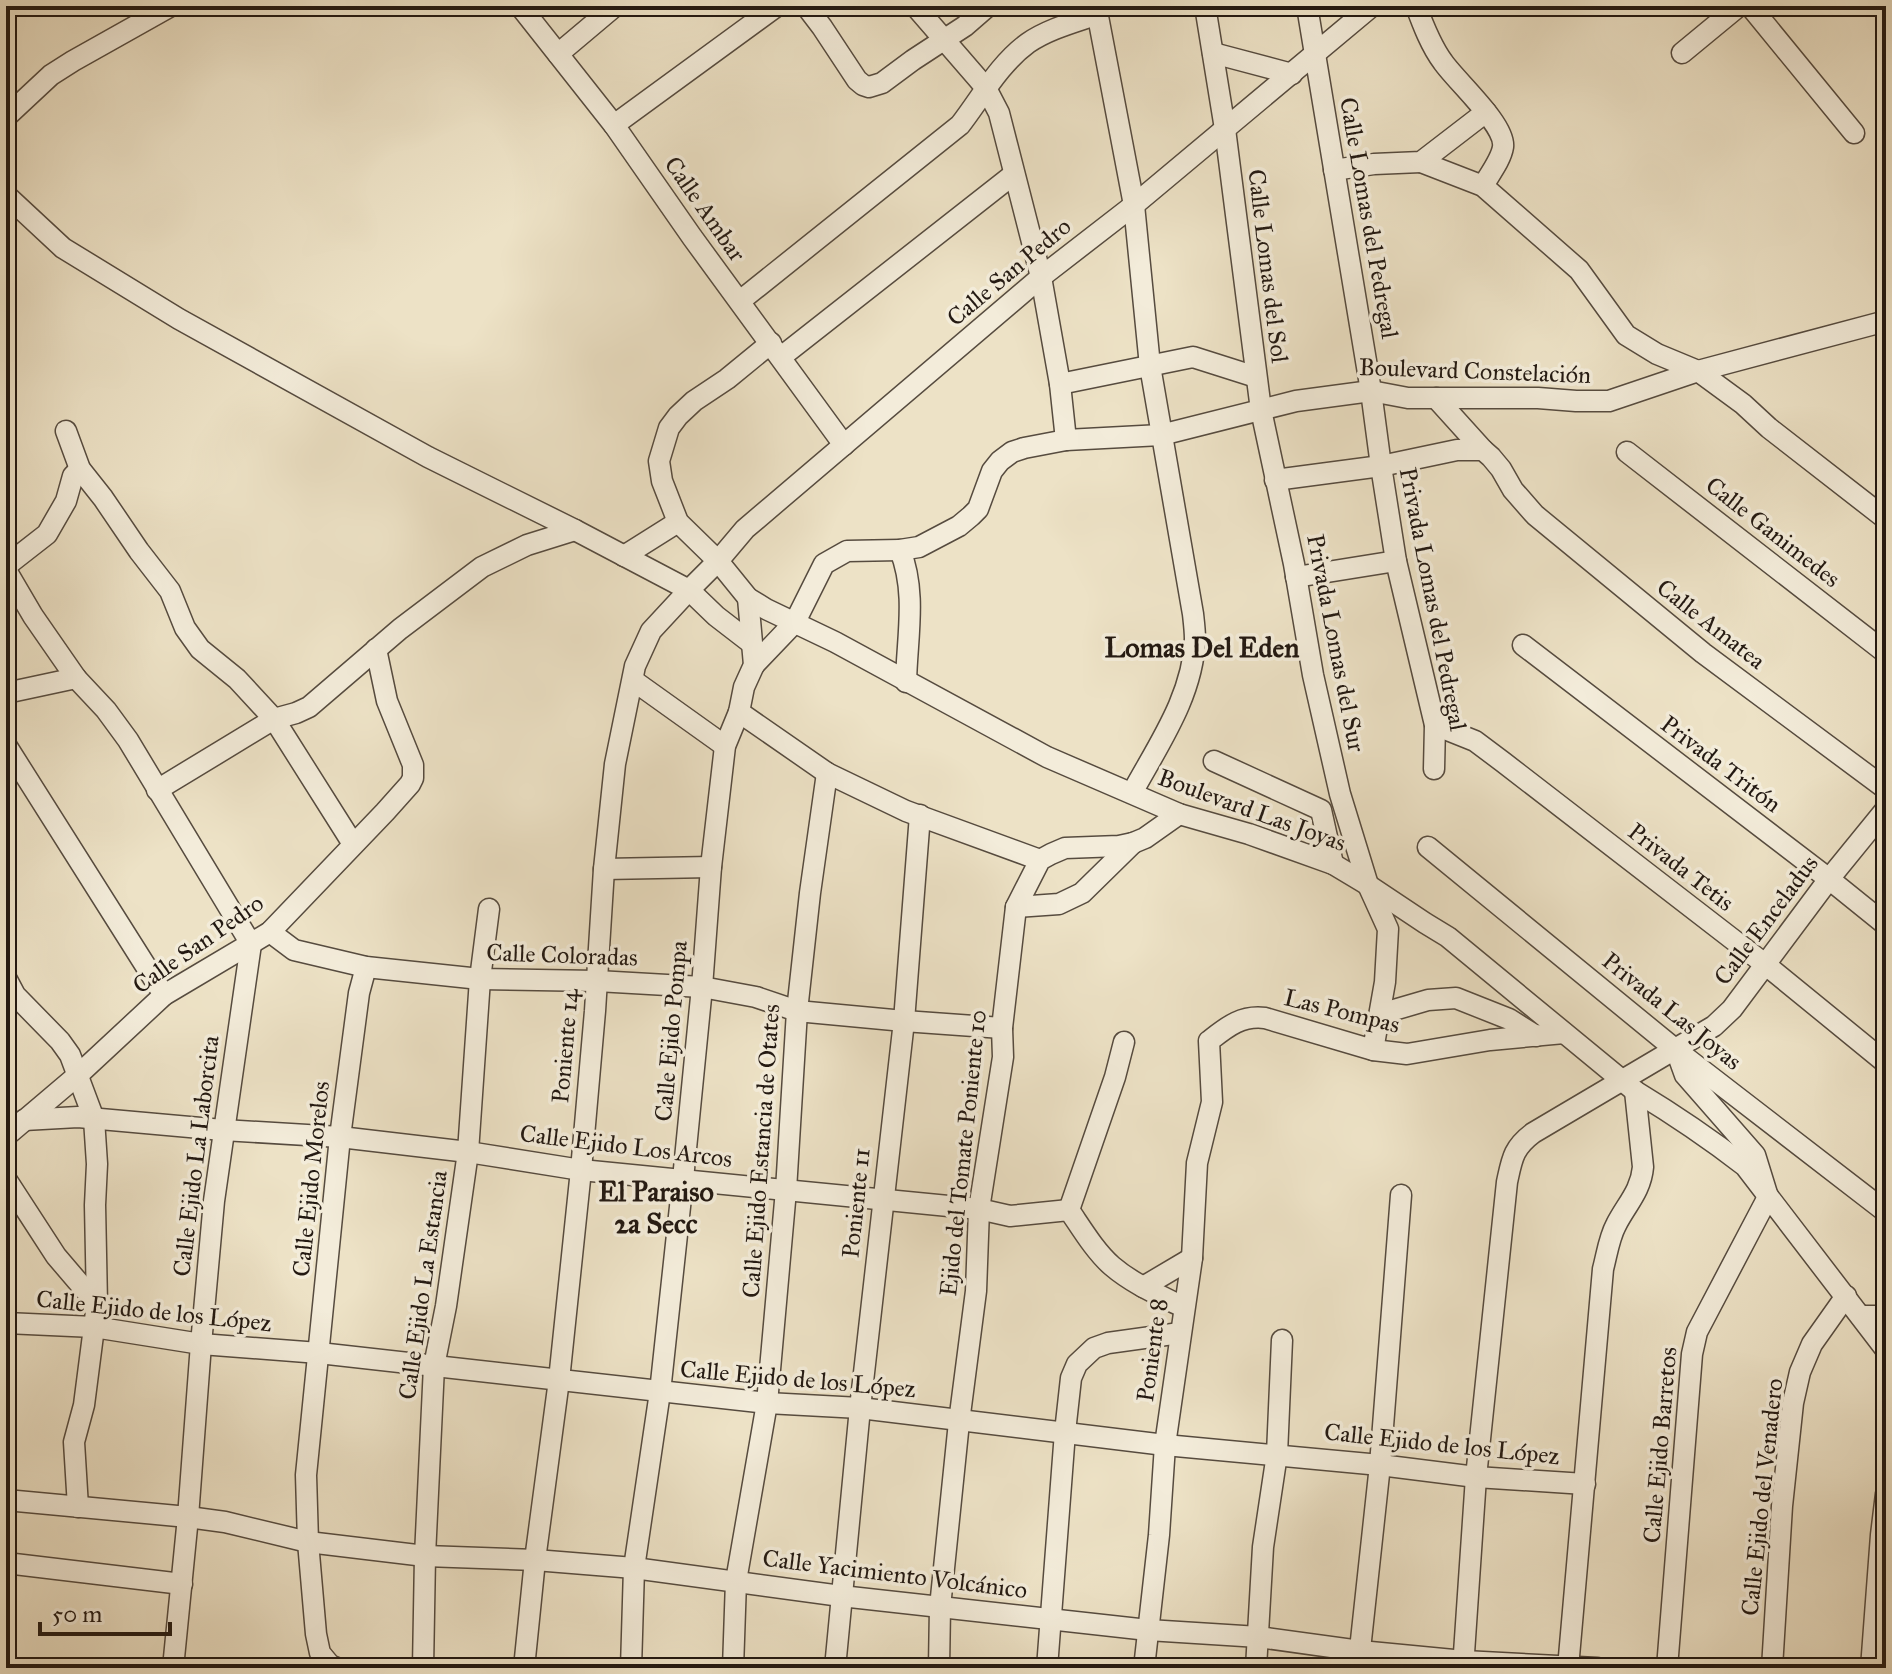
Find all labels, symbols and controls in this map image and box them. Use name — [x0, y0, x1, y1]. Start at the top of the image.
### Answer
street label: Calle Lomas del Pedregal — [1333, 95, 1405, 341]
street label: Calle Ambar — [658, 151, 752, 267]
street label: Calle Lomas del Sol — [1241, 167, 1295, 365]
street label: Calle San Pedro — [941, 211, 1077, 333]
street label: Boulevard Constelación — [1358, 352, 1592, 390]
street label: Privada Lomas del Pedregal — [1393, 465, 1473, 734]
street label: Calle Ganimedes — [1700, 470, 1846, 594]
street label: Privada Lomas del Sur — [1300, 531, 1372, 755]
street label: Calle Amatea — [1651, 572, 1772, 676]
district label: Lomas Del Eden — [1105, 630, 1299, 665]
street label: Privada Tritón — [1655, 709, 1787, 819]
street label: Boulevard Las Joyas — [1154, 762, 1350, 858]
street label: Privada Tetis — [1622, 816, 1740, 918]
street label: Calle Enceladus — [1707, 849, 1825, 991]
street label: Calle San Pedro — [127, 888, 269, 1000]
street label: Calle Coloradas — [486, 937, 638, 973]
street label: Calle Ejido Pompa — [648, 939, 694, 1123]
street label: Privada Las Joyas — [1596, 946, 1748, 1076]
street label: Las Pompas — [1281, 982, 1403, 1040]
street label: Poniente 14 — [545, 987, 585, 1104]
street label: Calle Ejido Estancia de Otates — [736, 1003, 786, 1299]
street label: Ejido del Tomate Poniente 10 — [933, 1008, 993, 1298]
street label: Calle Ejido La Laborcita — [166, 1033, 226, 1278]
street label: Calle Ejido Morelos — [286, 1080, 336, 1278]
street label: Calle Ejido Los Arcos — [518, 1118, 734, 1174]
street label: Poniente 11 — [835, 1147, 877, 1259]
street label: Calle Ejido La Estancia — [392, 1168, 454, 1401]
district label: El Paraiso 2a Secc — [598, 1174, 714, 1241]
street label: Calle Ejido de los López — [35, 1284, 273, 1338]
street label: Poniente 8 — [1130, 1296, 1174, 1404]
street label: Calle Ejido Barretos — [1636, 1346, 1684, 1544]
street label: Calle Ejido de los López — [679, 1354, 917, 1404]
street label: Calle Ejido del Venadero — [1735, 1377, 1789, 1617]
street label: Calle Ejido de los López — [1323, 1417, 1561, 1471]
street label: Calle Yacimiento Volcánico — [761, 1543, 1029, 1605]
scale bar — [40, 1586, 170, 1636]
text: 50 m — [52, 1599, 102, 1629]

